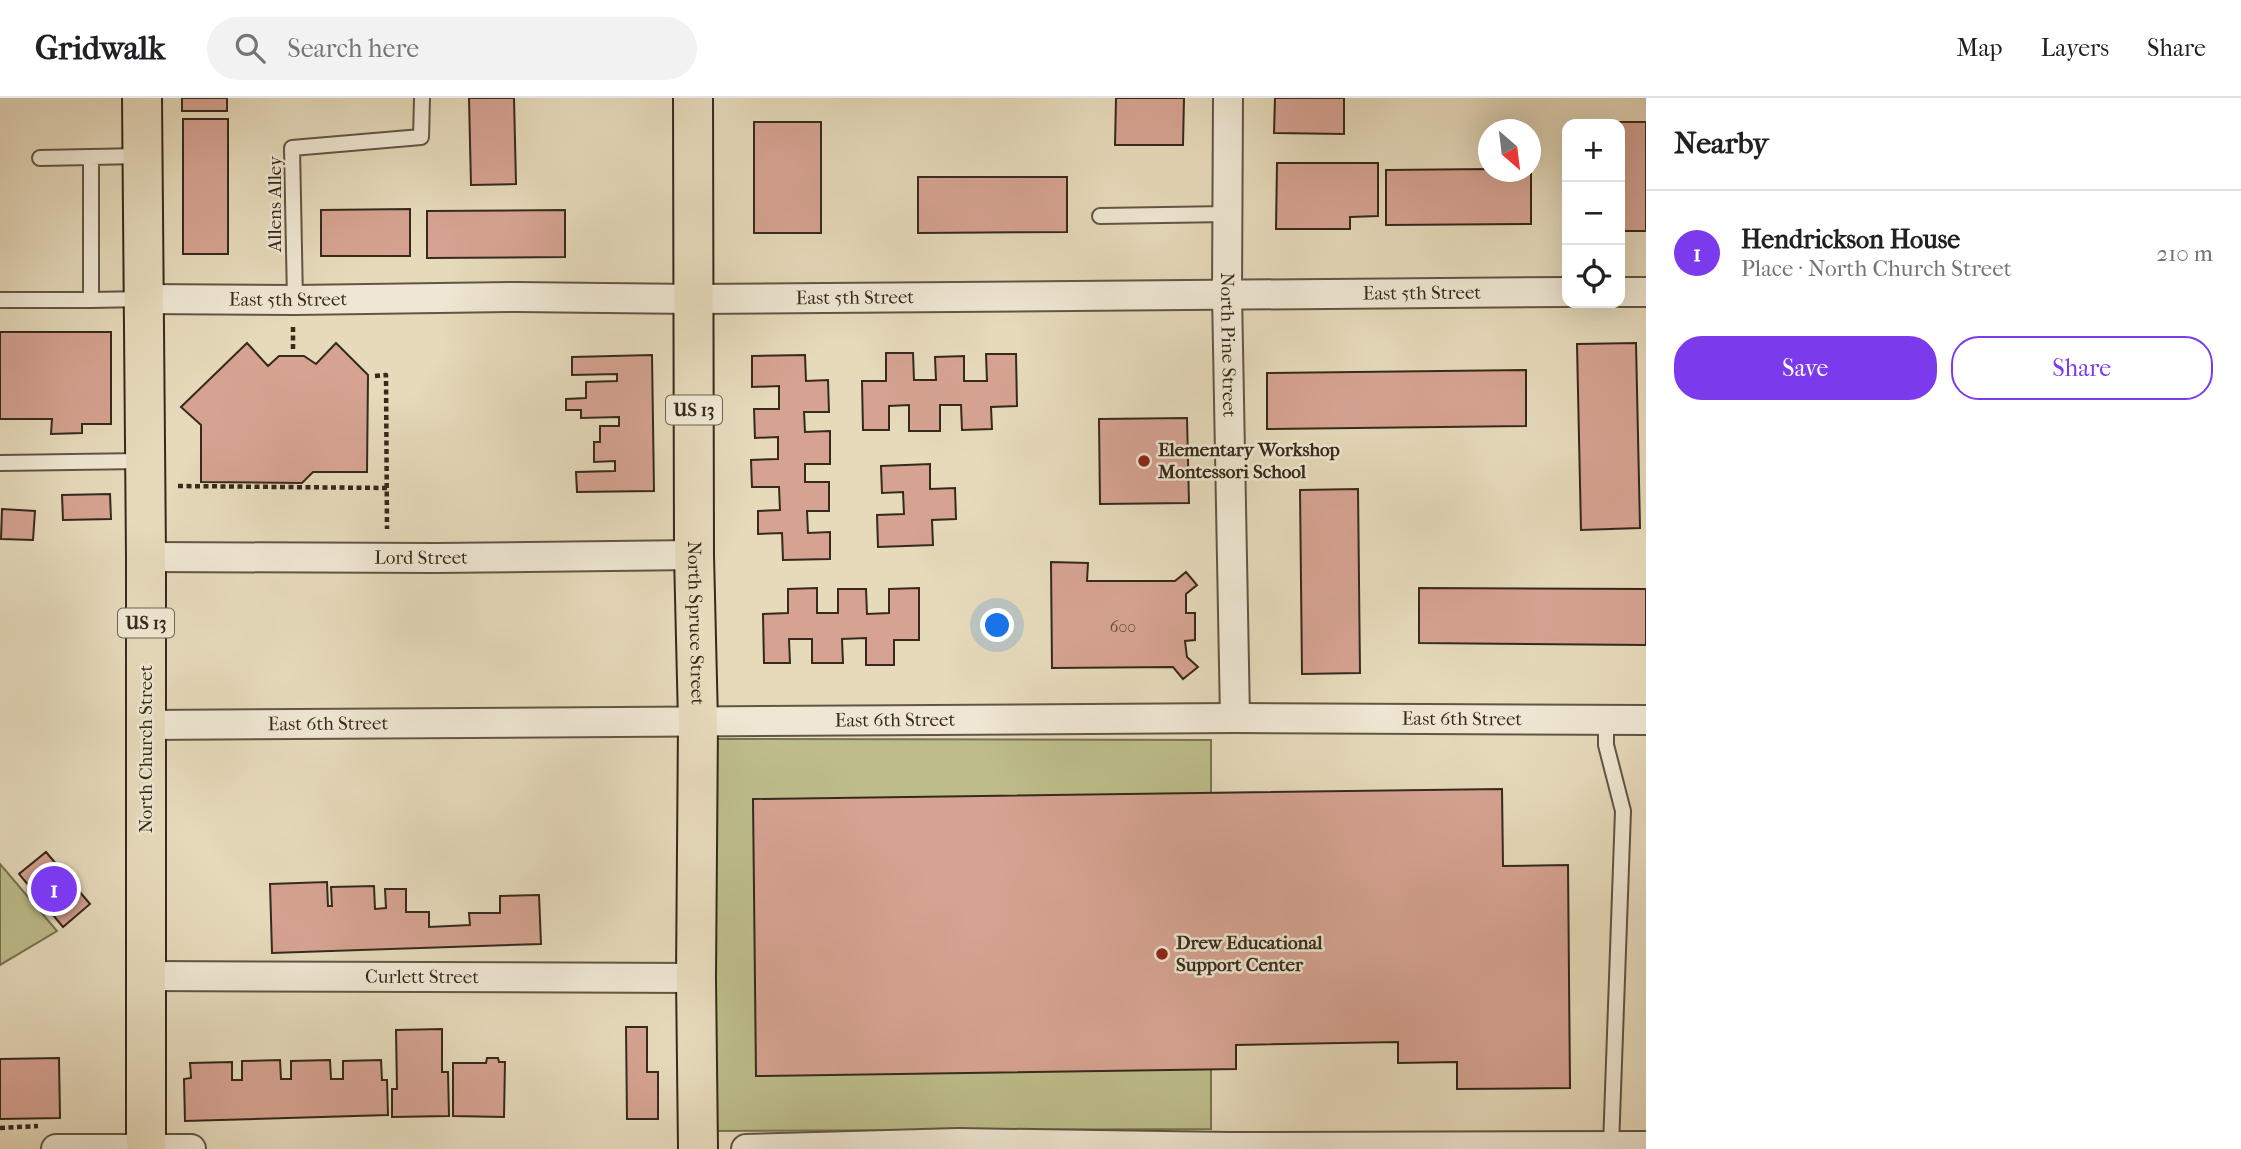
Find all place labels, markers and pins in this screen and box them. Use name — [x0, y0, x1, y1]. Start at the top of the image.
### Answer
place label: Elementary Workshop Montessori School — [1157, 439, 1340, 483]
marker: Elementary Workshop Montessori School — [1136, 453, 1152, 469]
pin: 1 — [31, 863, 77, 915]
place label: Drew Educational Support Center — [1176, 932, 1323, 976]
marker: Drew Educational Support Center — [1154, 946, 1170, 962]

